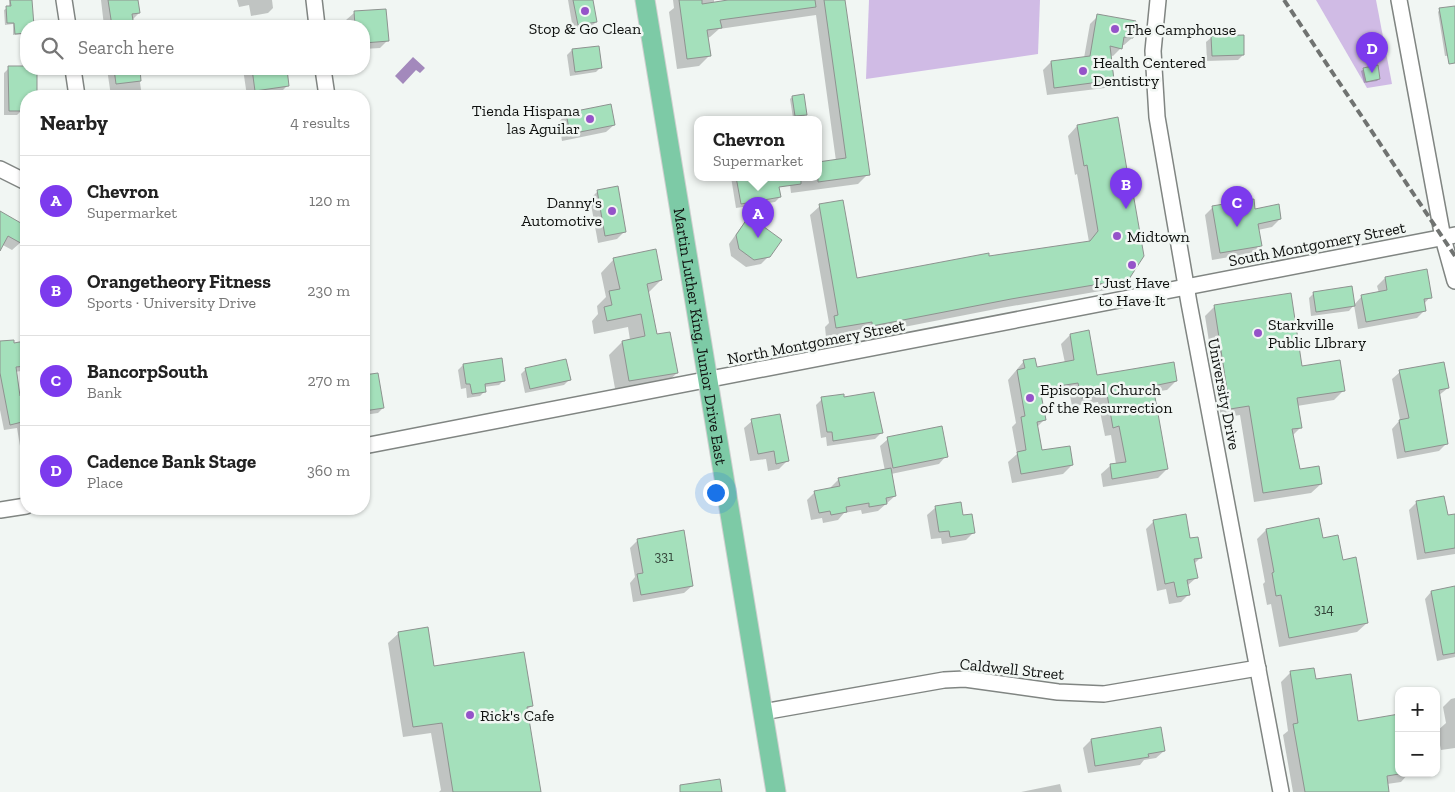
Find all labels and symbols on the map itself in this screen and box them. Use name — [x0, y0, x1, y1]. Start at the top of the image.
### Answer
marker: Stop & Go Clean — [579, 5, 591, 17]
place label: Stop & Go Clean — [529, 19, 642, 38]
place label: The Camphouse — [1125, 20, 1236, 39]
marker: The Camphouse — [1109, 23, 1121, 35]
pin: D — [1356, 32, 1388, 73]
place label: Health Centered Dentistry — [1093, 53, 1206, 90]
marker: Health Centered Dentistry — [1077, 65, 1089, 77]
place label: Tienda Hispana las Aguilar — [472, 101, 580, 138]
marker: Tienda Hispana las Aguilar — [584, 113, 596, 125]
pin: B — [1110, 168, 1142, 209]
pin: C — [1221, 186, 1253, 227]
place label: Danny's Automotive — [521, 193, 602, 230]
pin: A — [742, 197, 774, 238]
marker: Danny's Automotive — [606, 205, 618, 217]
street label: Martin Luther King, Junior Drive East — [670, 207, 731, 466]
street label: South Montgomery Street — [1227, 218, 1407, 270]
place label: Midtown — [1127, 227, 1191, 246]
marker: Midtown — [1111, 230, 1123, 242]
marker: I Just Have to Have It — [1126, 259, 1138, 271]
place label: I Just Have to Have It — [1094, 273, 1170, 310]
street label: North Montgomery Street — [726, 315, 906, 369]
place label: Starkville Public LIbrary — [1268, 315, 1367, 352]
marker: Starkville Public LIbrary — [1252, 327, 1264, 339]
street label: University Drive — [1204, 337, 1244, 451]
place label: Episcopal Church of the Resurrection — [1040, 380, 1173, 417]
marker: Episcopal Church of the Resurrection — [1024, 392, 1036, 404]
your location — [703, 480, 729, 506]
house number: 331 — [654, 548, 674, 565]
house number: 314 — [1314, 601, 1334, 618]
street label: Caldwell Street — [959, 654, 1065, 684]
place label: Rick's Cafe — [480, 706, 554, 725]
marker: Rick's Cafe — [464, 709, 476, 721]

